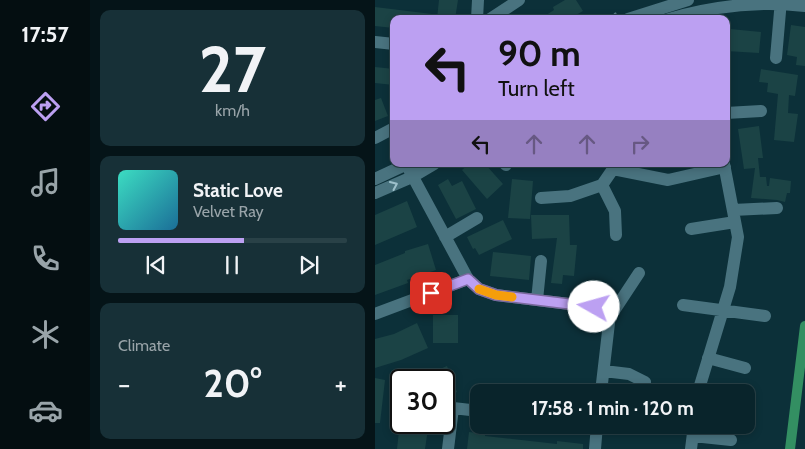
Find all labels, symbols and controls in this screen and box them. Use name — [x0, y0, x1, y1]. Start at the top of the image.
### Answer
text: 17:57 — [21, 21, 69, 48]
text: 27 — [199, 29, 266, 108]
text: 90 m — [498, 32, 581, 75]
icon: left — [415, 35, 480, 100]
text: Turn left — [498, 75, 575, 102]
icon: directions — [28, 89, 63, 124]
text: km/h — [215, 101, 250, 120]
icon: left — [467, 130, 495, 158]
icon: ahead — [520, 130, 548, 158]
icon: ahead — [573, 130, 601, 158]
icon: right — [626, 130, 654, 158]
icon: music — [28, 165, 63, 200]
text: Static Love — [193, 179, 283, 202]
one-way arrow — [389, 181, 398, 192]
text: Velvet Ray — [193, 202, 264, 221]
icon: phone — [28, 241, 63, 276]
icon: previous — [142, 251, 170, 279]
icon: pause — [218, 251, 246, 279]
icon: next — [295, 251, 323, 279]
pin — [410, 272, 452, 314]
icon: arrive — [417, 279, 445, 307]
position arrow — [567, 280, 619, 332]
icon: climate — [28, 317, 63, 352]
text: Climate — [118, 336, 170, 355]
text: 20° — [204, 360, 261, 407]
text: − — [118, 367, 130, 401]
text: + — [335, 367, 347, 401]
speed limit sign: 30 — [390, 369, 455, 434]
icon: car — [28, 393, 63, 428]
text: 17:58 · 1 min · 120 m — [531, 397, 694, 420]

